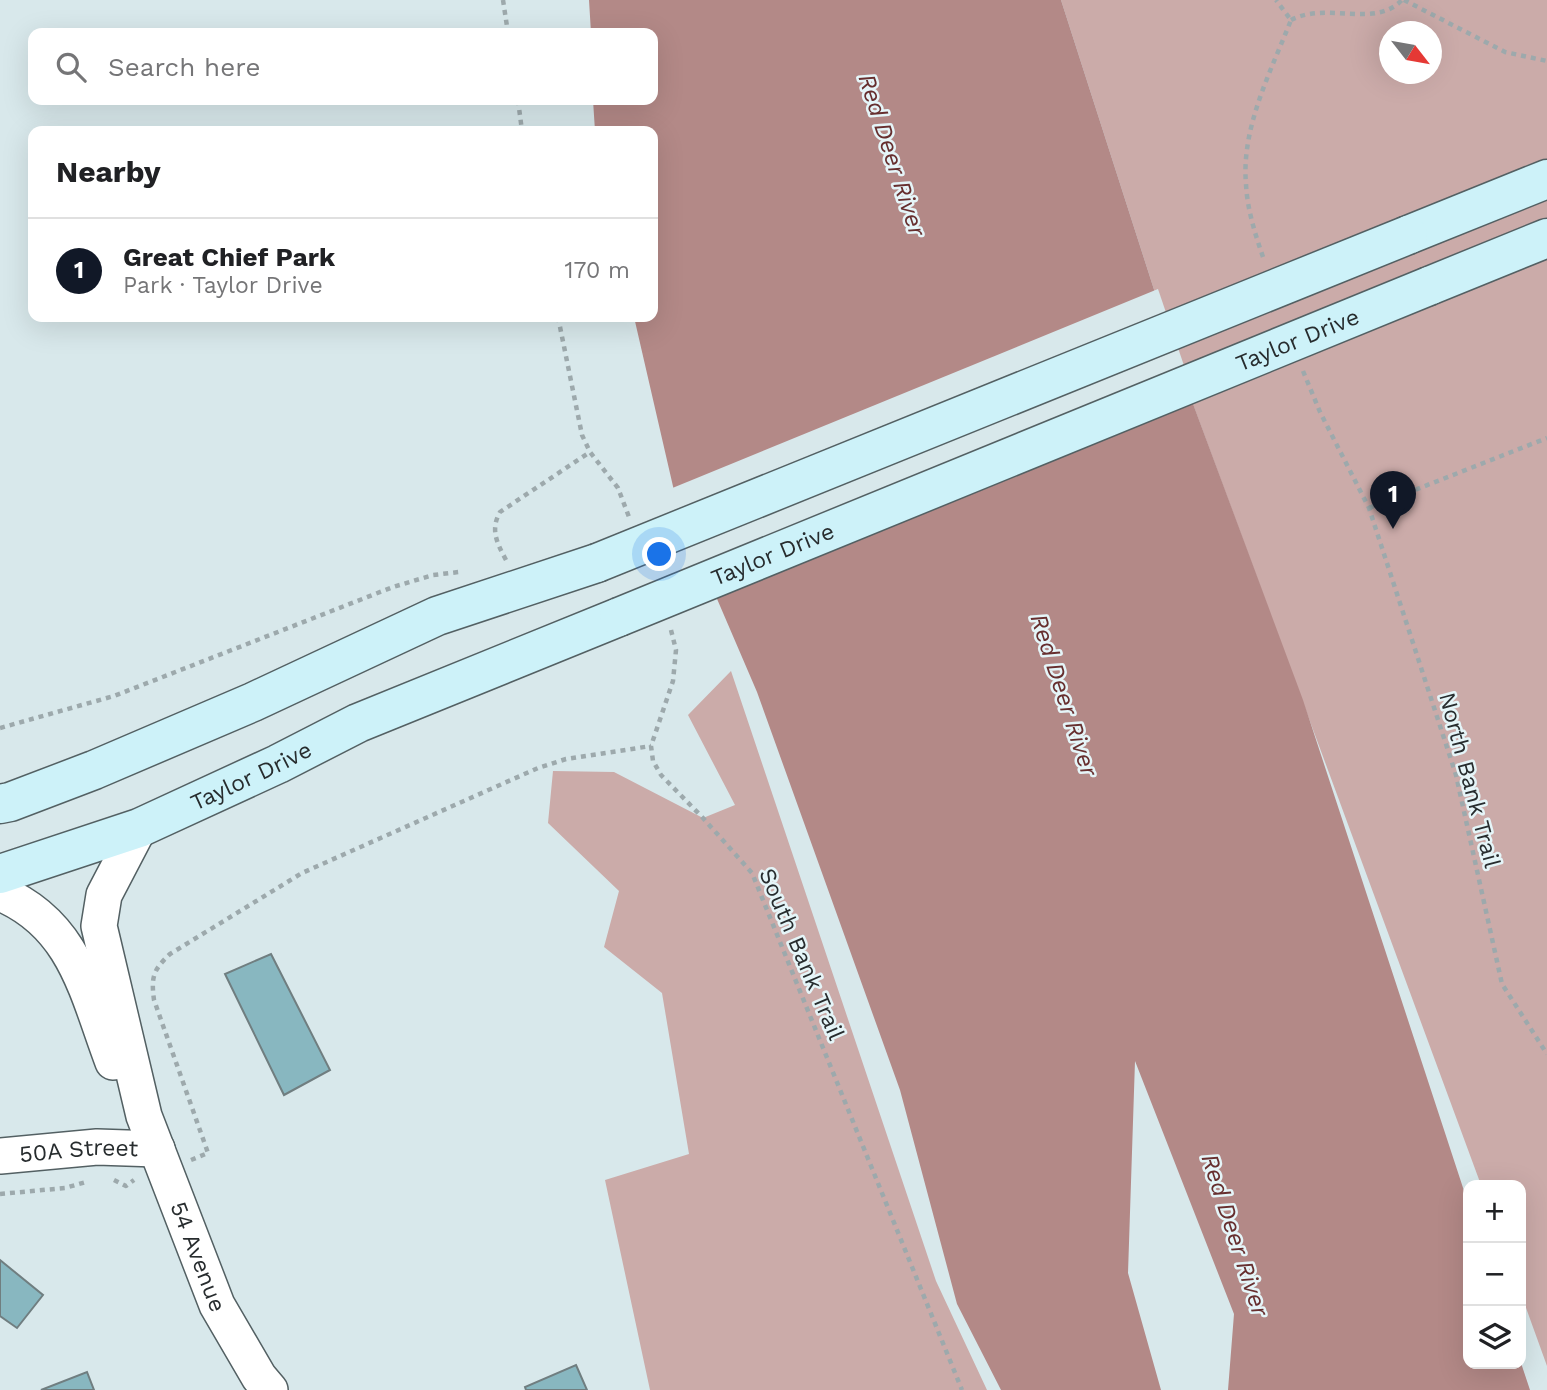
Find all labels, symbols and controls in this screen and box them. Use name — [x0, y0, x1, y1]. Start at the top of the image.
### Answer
north arrow — [1379, 21, 1442, 84]
search box — [28, 28, 658, 105]
icon: search — [52, 48, 90, 86]
text: Search here — [108, 52, 260, 82]
water label: Red Deer River — [853, 70, 932, 241]
text: Nearby — [56, 154, 161, 189]
text: Great Chief Park — [123, 242, 335, 272]
text: 1 — [74, 257, 84, 284]
text: 170 m — [565, 257, 630, 284]
text: Park · Taylor Drive — [123, 272, 323, 299]
street label: Taylor Drive — [1232, 303, 1363, 377]
pin: 1 — [1370, 471, 1416, 529]
street label: Taylor Drive — [707, 517, 838, 592]
your location — [642, 537, 676, 571]
water label: Red Deer River — [1025, 610, 1104, 781]
street label: North Bank Trail — [1433, 689, 1506, 871]
street label: Taylor Drive — [187, 736, 316, 816]
street label: South Bank Trail — [753, 864, 850, 1044]
street label: 50A Street — [18, 1134, 139, 1168]
water label: Red Deer River — [1196, 1150, 1275, 1321]
map controls — [1463, 1180, 1526, 1369]
button: + — [1463, 1180, 1526, 1243]
street label: 54 Avenue — [164, 1198, 231, 1316]
button: − — [1463, 1243, 1526, 1306]
button: layers — [1463, 1306, 1526, 1369]

